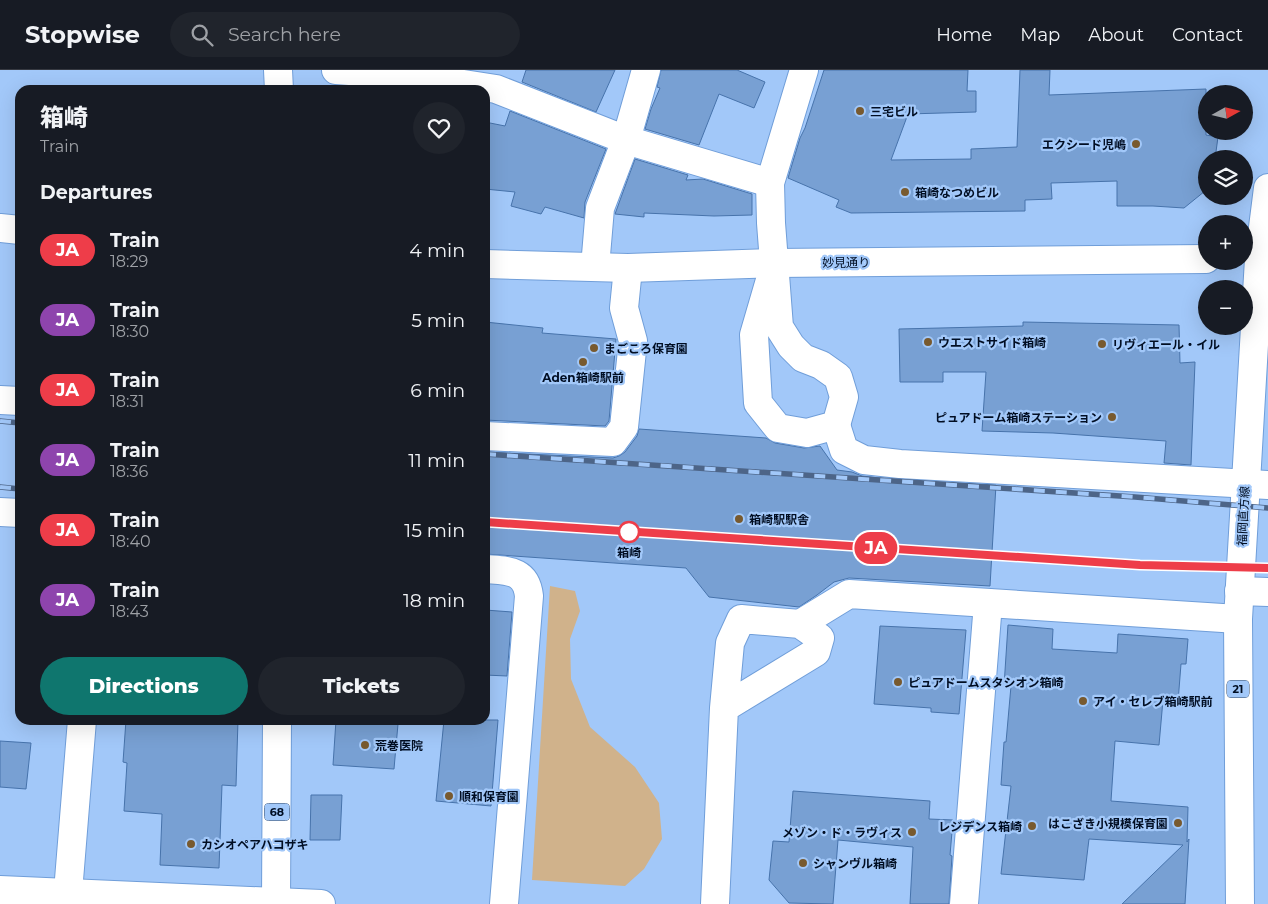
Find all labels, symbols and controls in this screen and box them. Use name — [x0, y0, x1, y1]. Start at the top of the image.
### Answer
search box — [170, 12, 520, 57]
text: Stopwise — [25, 20, 140, 49]
icon: search — [188, 21, 216, 49]
text: Search here — [228, 23, 341, 46]
text: Home — [936, 24, 992, 46]
text: Map — [1020, 24, 1060, 46]
text: About — [1088, 24, 1144, 46]
text: Contact — [1172, 24, 1243, 46]
north arrow — [1198, 85, 1252, 140]
map controls — [1198, 85, 1253, 335]
button: heart — [413, 102, 465, 154]
text: 箱崎 — [40, 103, 88, 132]
place label: 三宅ビル — [870, 104, 918, 119]
marker: 三宅ビル — [854, 105, 866, 117]
text: Train — [40, 137, 79, 156]
place label: エクシード児嶋 — [1042, 137, 1126, 152]
marker: エクシード児嶋 — [1130, 138, 1142, 150]
button: layers — [1198, 150, 1253, 205]
text: Departures — [40, 181, 152, 204]
place label: 箱崎なつめビル — [915, 185, 999, 200]
marker: 箱崎なつめビル — [899, 186, 911, 198]
button: + — [1198, 215, 1253, 270]
text: Train — [110, 229, 160, 252]
text: JA — [56, 239, 79, 261]
text: 4 min — [409, 239, 465, 262]
text: 18:29 — [110, 252, 148, 271]
street label: 妙見通り — [822, 255, 870, 270]
button: − — [1198, 280, 1253, 335]
text: Train — [110, 299, 160, 322]
text: JA — [56, 309, 79, 331]
text: 5 min — [411, 309, 465, 332]
text: 18:30 — [110, 322, 149, 341]
place label: ウエストサイド箱崎 — [938, 335, 1046, 350]
marker: ウエストサイド箱崎 — [922, 336, 934, 348]
place label: リヴィエール・イル — [1112, 337, 1220, 352]
marker: リヴィエール・イル — [1096, 338, 1108, 350]
place label: まごころ保育園 — [604, 341, 688, 356]
marker: まごころ保育園 — [588, 342, 600, 354]
marker: Aden箱崎駅前 — [577, 356, 589, 368]
text: Train — [110, 369, 160, 392]
place label: Aden箱崎駅前 — [541, 370, 624, 385]
text: JA — [56, 379, 79, 401]
text: 6 min — [410, 379, 465, 402]
text: 18:31 — [110, 392, 144, 411]
place label: ピュアドーム箱崎ステーション — [935, 410, 1102, 425]
marker: ピュアドーム箱崎ステーション — [1106, 411, 1118, 423]
text: Train — [110, 439, 160, 462]
text: JA — [56, 449, 79, 471]
text: 11 min — [408, 449, 465, 472]
text: 18:36 — [110, 462, 148, 481]
street label: 福岡直方線 — [1234, 486, 1252, 546]
text: Train — [110, 509, 160, 532]
place label: 箱崎駅駅舎 — [749, 512, 809, 527]
marker: 箱崎駅駅舎 — [733, 513, 745, 525]
text: JA — [56, 519, 79, 541]
text: 15 min — [404, 519, 465, 542]
marker: 箱崎 — [618, 521, 640, 543]
text: 18:40 — [110, 532, 151, 551]
line badge: JA — [854, 532, 898, 564]
text: JA — [864, 537, 888, 559]
place label: 箱崎 — [617, 545, 641, 560]
text: Train — [110, 579, 160, 602]
text: JA — [56, 589, 79, 611]
text: 18 min — [403, 589, 465, 612]
text: 18:43 — [110, 602, 149, 621]
button: Directions — [40, 657, 248, 715]
button: Tickets — [258, 657, 465, 715]
place label: ピュアドームスタシオン箱崎 — [908, 675, 1063, 690]
marker: ピュアドームスタシオン箱崎 — [892, 676, 904, 688]
road number: 21 — [1227, 680, 1249, 698]
place label: アイ・セレブ箱崎駅前 — [1093, 694, 1212, 709]
marker: アイ・セレブ箱崎駅前 — [1077, 695, 1089, 707]
place label: 荒巻医院 — [375, 738, 423, 753]
marker: 荒巻医院 — [359, 739, 371, 751]
place label: 順和保育園 — [459, 789, 519, 804]
marker: 順和保育園 — [443, 790, 455, 802]
road number: 68 — [264, 804, 290, 820]
place label: はこざき小規模保育園 — [1048, 816, 1168, 831]
marker: はこざき小規模保育園 — [1172, 817, 1184, 829]
place label: レジデンス箱崎 — [938, 819, 1022, 834]
marker: レジデンス箱崎 — [1026, 820, 1038, 832]
place label: メゾン・ド・ラヴィス — [782, 825, 902, 840]
marker: メゾン・ド・ラヴィス — [906, 826, 918, 838]
place label: カシオペアハコザキ — [201, 837, 309, 852]
marker: カシオペアハコザキ — [185, 838, 197, 850]
place label: シャンヴル箱崎 — [813, 856, 897, 871]
marker: シャンヴル箱崎 — [797, 857, 809, 869]

